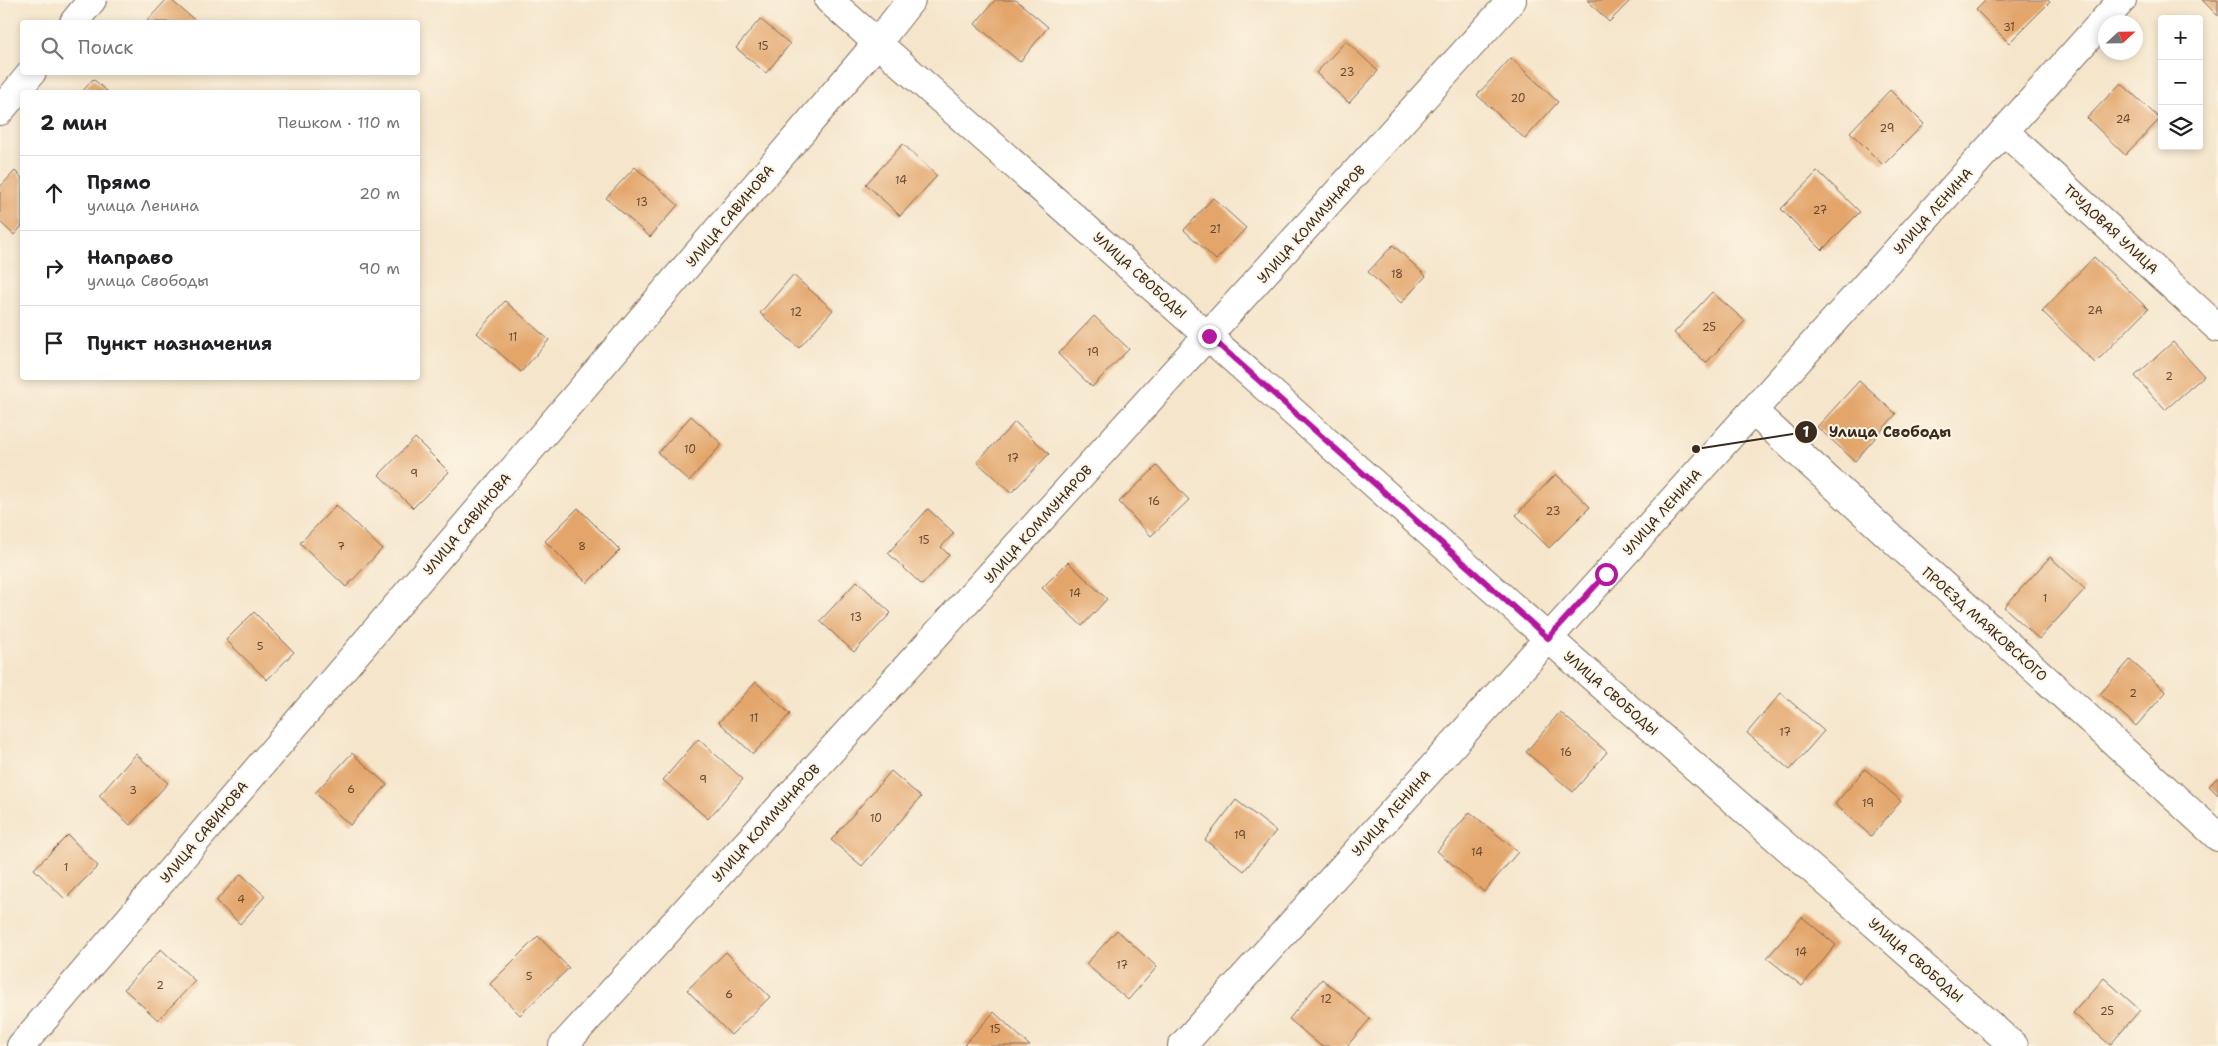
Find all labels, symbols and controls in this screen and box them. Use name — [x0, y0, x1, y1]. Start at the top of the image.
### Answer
north arrow — [2098, 15, 2143, 60]
map controls — [2158, 15, 2203, 150]
button: + — [2158, 15, 2203, 60]
search box — [20, 20, 420, 75]
house number: 31 — [2003, 20, 2015, 35]
icon: search — [38, 34, 66, 62]
text: Поиск — [78, 35, 133, 60]
house number: 15 — [757, 39, 769, 54]
button: − — [2158, 60, 2203, 105]
house number: 23 — [1340, 65, 1354, 80]
house number: 20 — [1510, 91, 1526, 106]
button: layers — [2158, 105, 2203, 150]
text: 2 мин — [40, 109, 107, 137]
text: Пешком · 110 m — [278, 112, 400, 133]
house number: 24 — [2116, 112, 2131, 127]
house number: 29 — [1880, 121, 1894, 136]
street label: УЛИЦА САВИНОВА — [682, 161, 778, 271]
street label: УЛИЦА КОММУНАРОВ — [1253, 161, 1369, 287]
street label: УЛИЦА ЛЕНИНА — [1889, 164, 1977, 258]
text: Прямо — [87, 170, 151, 195]
house number: 14 — [895, 173, 907, 188]
icon: ahead — [40, 179, 68, 207]
street label: ТРУДОВАЯ УЛИЦА — [2060, 180, 2162, 278]
text: 20 m — [359, 183, 400, 204]
text: улица Ленина — [87, 195, 199, 216]
house number: 13 — [636, 195, 648, 210]
house number: 27 — [1813, 203, 1828, 218]
house number: 21 — [1209, 222, 1221, 237]
street label: УЛИЦА СВОБОДЫ — [1089, 228, 1191, 322]
text: Направо — [87, 245, 173, 270]
icon: right — [40, 254, 68, 282]
text: 90 m — [359, 258, 400, 279]
house number: 18 — [1391, 267, 1403, 282]
text: улица Свободы — [87, 270, 209, 291]
house number: 2А — [2087, 303, 2103, 318]
house number: 12 — [790, 305, 802, 320]
house number: 25 — [1702, 320, 1716, 335]
route end — [1198, 325, 1221, 348]
icon: arrive — [40, 329, 68, 357]
house number: 11 — [509, 330, 517, 345]
text: Пункт назначения — [87, 331, 272, 356]
house number: 19 — [1087, 345, 1099, 360]
house number: 2 — [2165, 369, 2173, 384]
callout: Улица Свободы — [1794, 417, 1961, 447]
text: 1 — [1803, 422, 1810, 442]
text: Улица Свободы — [1829, 422, 1951, 442]
house number: 10 — [684, 442, 696, 457]
house number: 17 — [1007, 451, 1019, 466]
street label: УЛИЦА КОММУНАРОВ — [980, 461, 1096, 587]
street label: УЛИЦА ЛЕНИНА — [1618, 465, 1706, 559]
house number: 9 — [410, 466, 418, 481]
street label: УЛИЦА САВИНОВА — [419, 469, 515, 579]
house number: 16 — [1148, 494, 1160, 509]
house number: 23 — [1546, 504, 1560, 519]
house number: 15 — [918, 533, 930, 548]
house number: 7 — [337, 539, 345, 554]
house number: 8 — [578, 539, 586, 554]
route start — [1595, 563, 1618, 586]
street label: ПРОЕЗД МАЯКОВСКОГО — [1919, 563, 2051, 685]
house number: 14 — [1069, 586, 1081, 601]
house number: 1 — [2043, 591, 2047, 606]
house number: 13 — [850, 610, 862, 625]
house number: 5 — [257, 639, 264, 654]
street label: УЛИЦА СВОБОДЫ — [1560, 647, 1662, 739]
house number: 2 — [2129, 686, 2137, 701]
house number: 11 — [750, 711, 758, 726]
house number: 17 — [1779, 725, 1791, 740]
house number: 16 — [1560, 745, 1572, 760]
street label: УЛИЦА КОММУНАРОВ — [708, 760, 824, 886]
street label: УЛИЦА ЛЕНИНА — [1347, 766, 1435, 860]
house number: 9 — [699, 772, 707, 787]
street label: УЛИЦА САВИНОВА — [156, 777, 252, 887]
house number: 6 — [347, 782, 355, 797]
house number: 3 — [129, 783, 137, 798]
house number: 19 — [1862, 796, 1874, 811]
house number: 10 — [870, 811, 882, 826]
house number: 19 — [1234, 828, 1246, 843]
house number: 14 — [1471, 845, 1483, 860]
house number: 1 — [64, 860, 68, 875]
house number: 4 — [237, 892, 245, 907]
street label: УЛИЦА СВОБОДЫ — [1865, 914, 1967, 1006]
house number: 14 — [1795, 945, 1807, 960]
house number: 17 — [1116, 958, 1128, 973]
house number: 5 — [526, 969, 533, 984]
house number: 2 — [156, 978, 164, 993]
house number: 6 — [725, 987, 733, 1002]
house number: 12 — [1320, 992, 1332, 1007]
house number: 25 — [2100, 1004, 2114, 1019]
house number: 15 — [989, 1022, 1001, 1037]

